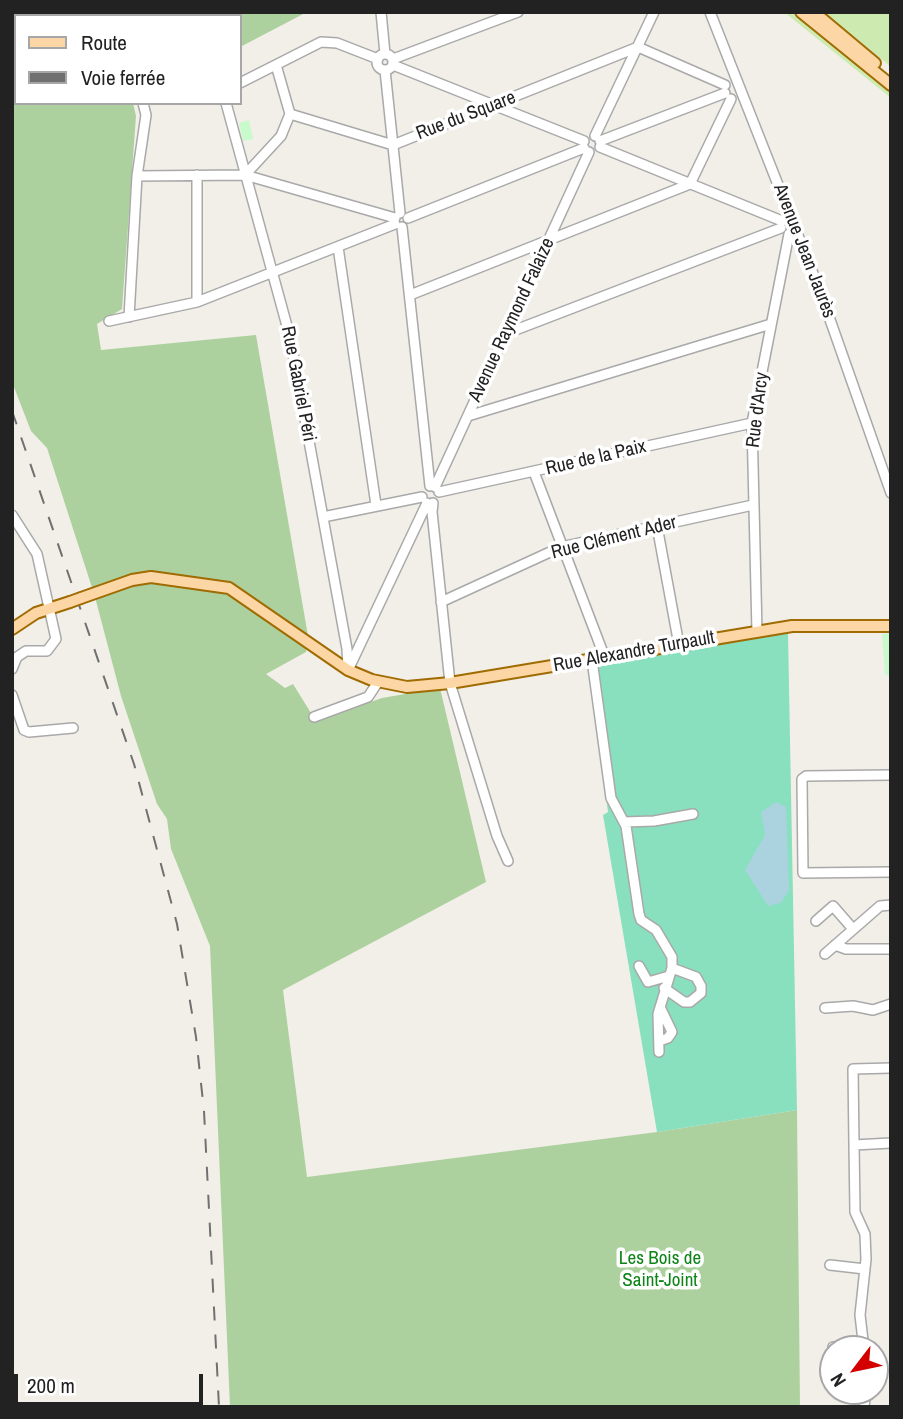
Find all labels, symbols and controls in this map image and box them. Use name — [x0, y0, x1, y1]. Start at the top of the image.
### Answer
legend — [14, 14, 242, 105]
text: Route — [81, 28, 127, 57]
text: Voie ferrée — [81, 63, 165, 92]
street label: Rue du Square — [413, 87, 519, 145]
street label: Avenue Jean Jaurès — [768, 181, 840, 321]
street label: Avenue Raymond Falaize — [464, 234, 560, 406]
street label: Rue Gabriel Péri — [276, 324, 320, 444]
street label: Rue d'Arcy — [742, 371, 774, 449]
street label: Rue de la Paix — [544, 435, 648, 481]
street label: Rue Clément Ader — [549, 511, 679, 565]
street label: Rue Alexandre Turpault — [552, 627, 716, 677]
park label: Les Bois de Saint-Joint — [619, 1248, 701, 1292]
north arrow — [819, 1335, 889, 1405]
scale bar — [18, 1360, 206, 1404]
text: N — [824, 1368, 852, 1392]
text: 200 m — [27, 1371, 75, 1400]

